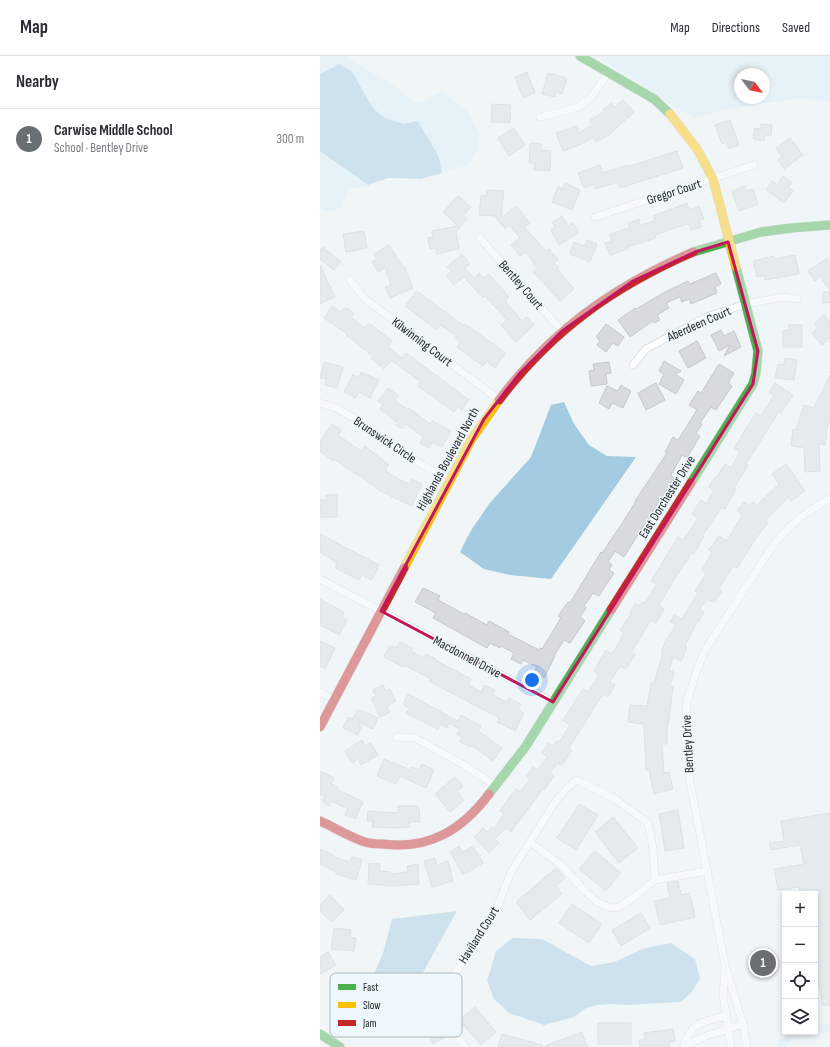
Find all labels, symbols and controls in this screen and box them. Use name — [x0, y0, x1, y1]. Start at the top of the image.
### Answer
text: Map — [20, 16, 48, 39]
text: Map — [670, 19, 690, 36]
text: Directions — [712, 19, 760, 36]
text: Saved — [782, 19, 810, 36]
north arrow — [734, 68, 770, 104]
text: Nearby — [16, 72, 59, 92]
text: Carwise Middle School — [54, 121, 172, 140]
text: 1 — [26, 131, 32, 147]
text: 300 m — [277, 131, 304, 147]
text: School · Bentley Drive — [54, 140, 148, 156]
street label: Gregor Court — [645, 176, 703, 208]
street label: Bentley Court — [495, 257, 547, 313]
street label: Aberdeen Court — [664, 303, 733, 346]
street label: Kilwinning Court — [389, 314, 455, 370]
street label: Highlands Boulevard North — [413, 405, 483, 513]
street label: Brunswick Circle — [351, 413, 419, 467]
street label: East Dorchester Drive — [635, 453, 699, 541]
street label: Macdonnell Drive — [430, 632, 504, 682]
your location — [522, 670, 542, 690]
street label: Bentley Drive — [678, 715, 698, 773]
map controls — [782, 891, 818, 1035]
button: + — [782, 891, 818, 927]
street label: Haviland Court — [455, 903, 503, 967]
button: − — [782, 927, 818, 963]
pin: 1 — [750, 948, 776, 978]
button: locate — [782, 963, 818, 999]
legend — [330, 973, 462, 1037]
text: Fast — [363, 981, 379, 994]
text: Slow — [363, 999, 380, 1012]
button: layers — [782, 999, 818, 1035]
text: Jam — [362, 1017, 377, 1030]

